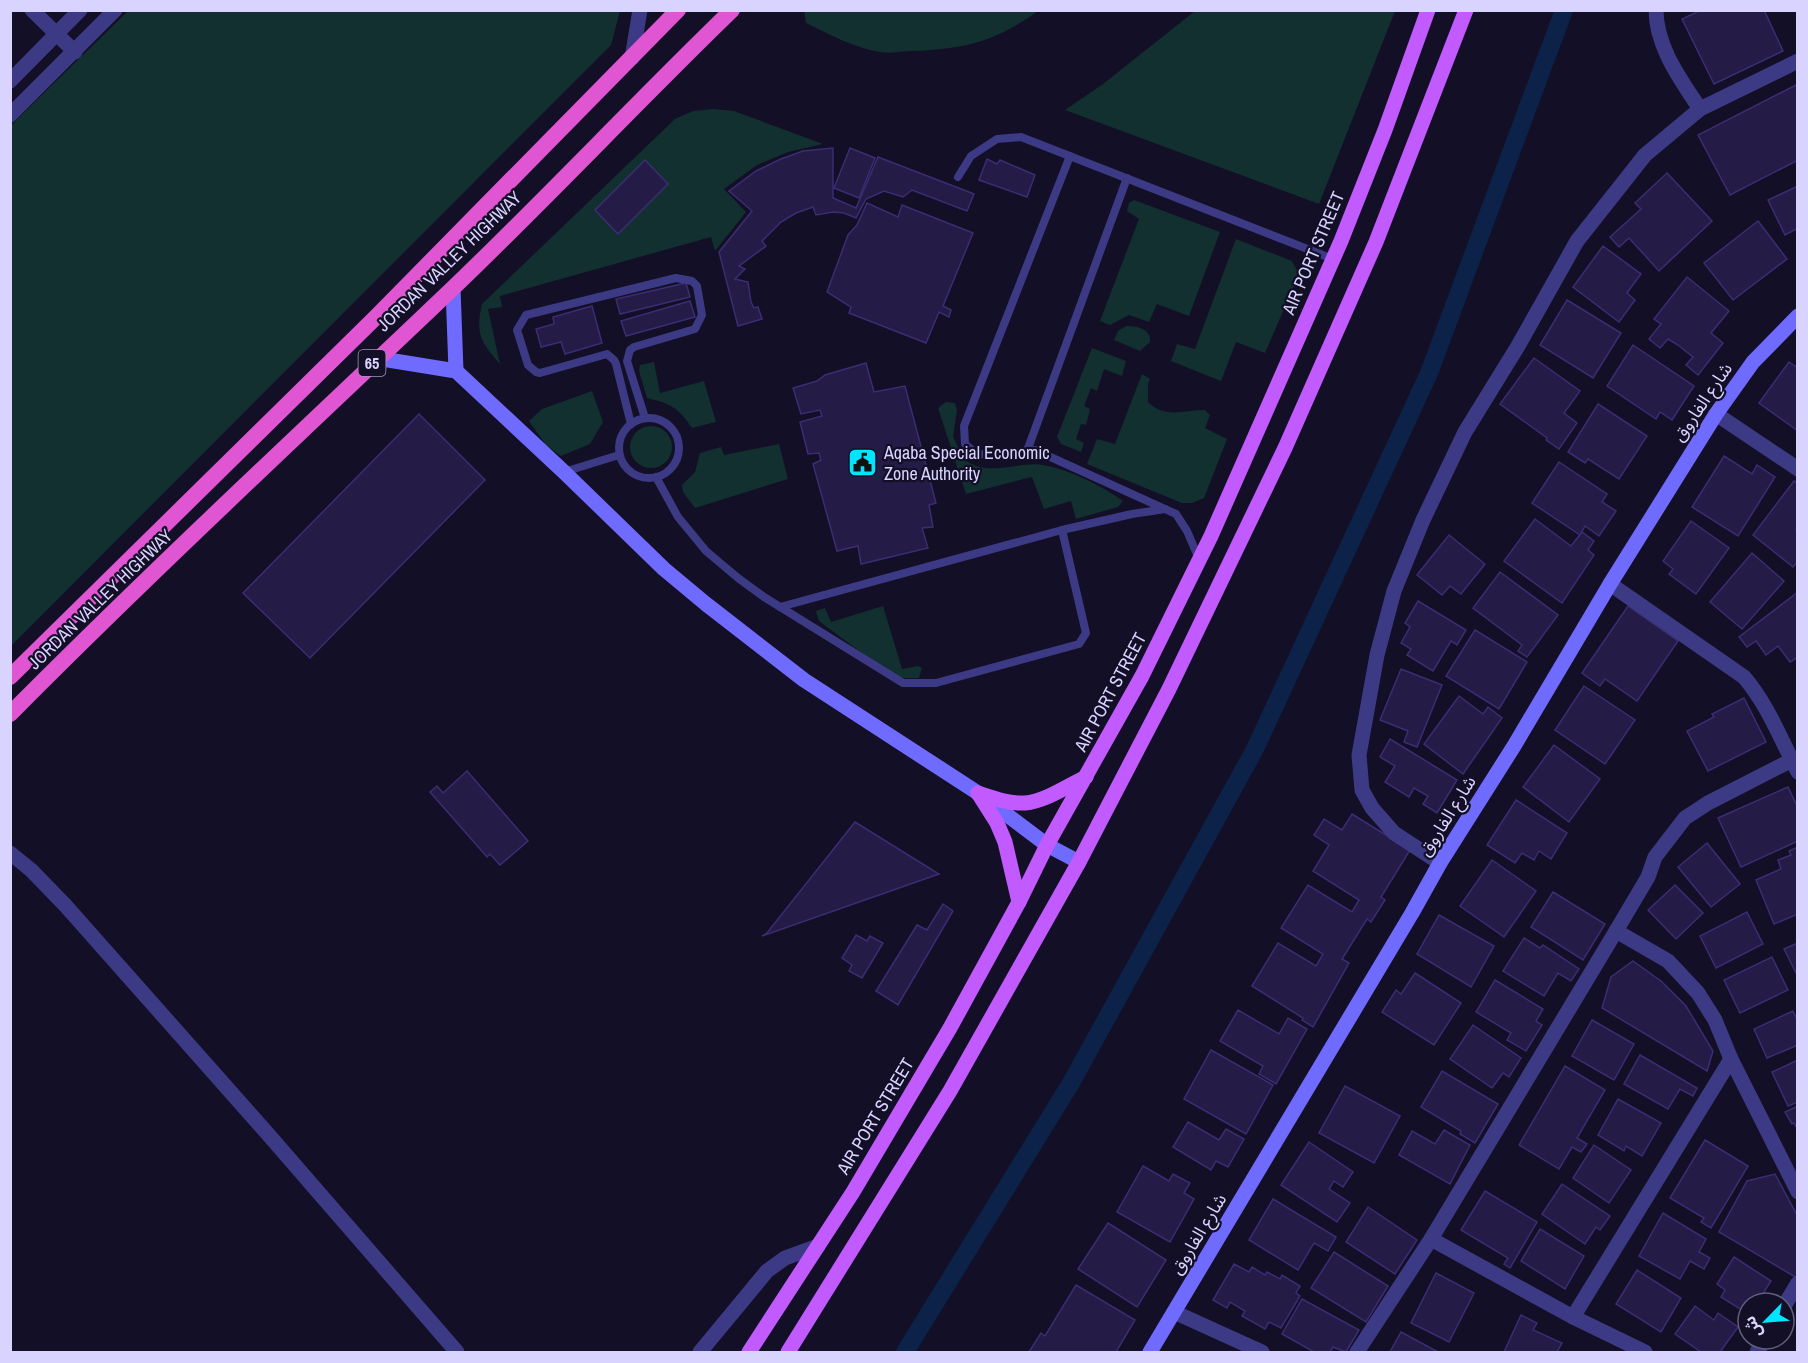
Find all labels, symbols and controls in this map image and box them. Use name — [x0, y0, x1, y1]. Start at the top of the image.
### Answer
street label: JORDAN VALLEY HIGHWAY — [371, 185, 527, 337]
street label: AIR PORT STREET — [1275, 188, 1350, 319]
road number: 65 — [358, 350, 386, 376]
street label: شارع الفاروق — [1666, 357, 1739, 448]
place label: Aqaba Special Economic Zone Authority — [883, 440, 1050, 486]
public building icon: Aqaba Special Economic Zone Authority — [847, 446, 879, 478]
street label: JORDAN VALLEY HIGHWAY — [22, 523, 178, 675]
street label: AIR PORT STREET — [1068, 628, 1152, 757]
street label: شارع الفاروق — [1412, 771, 1483, 862]
street label: AIR PORT STREET — [830, 1053, 920, 1180]
street label: شارع الفاروق — [1164, 1189, 1234, 1280]
north arrow — [1736, 1291, 1796, 1351]
text: ش — [1738, 1313, 1767, 1342]

